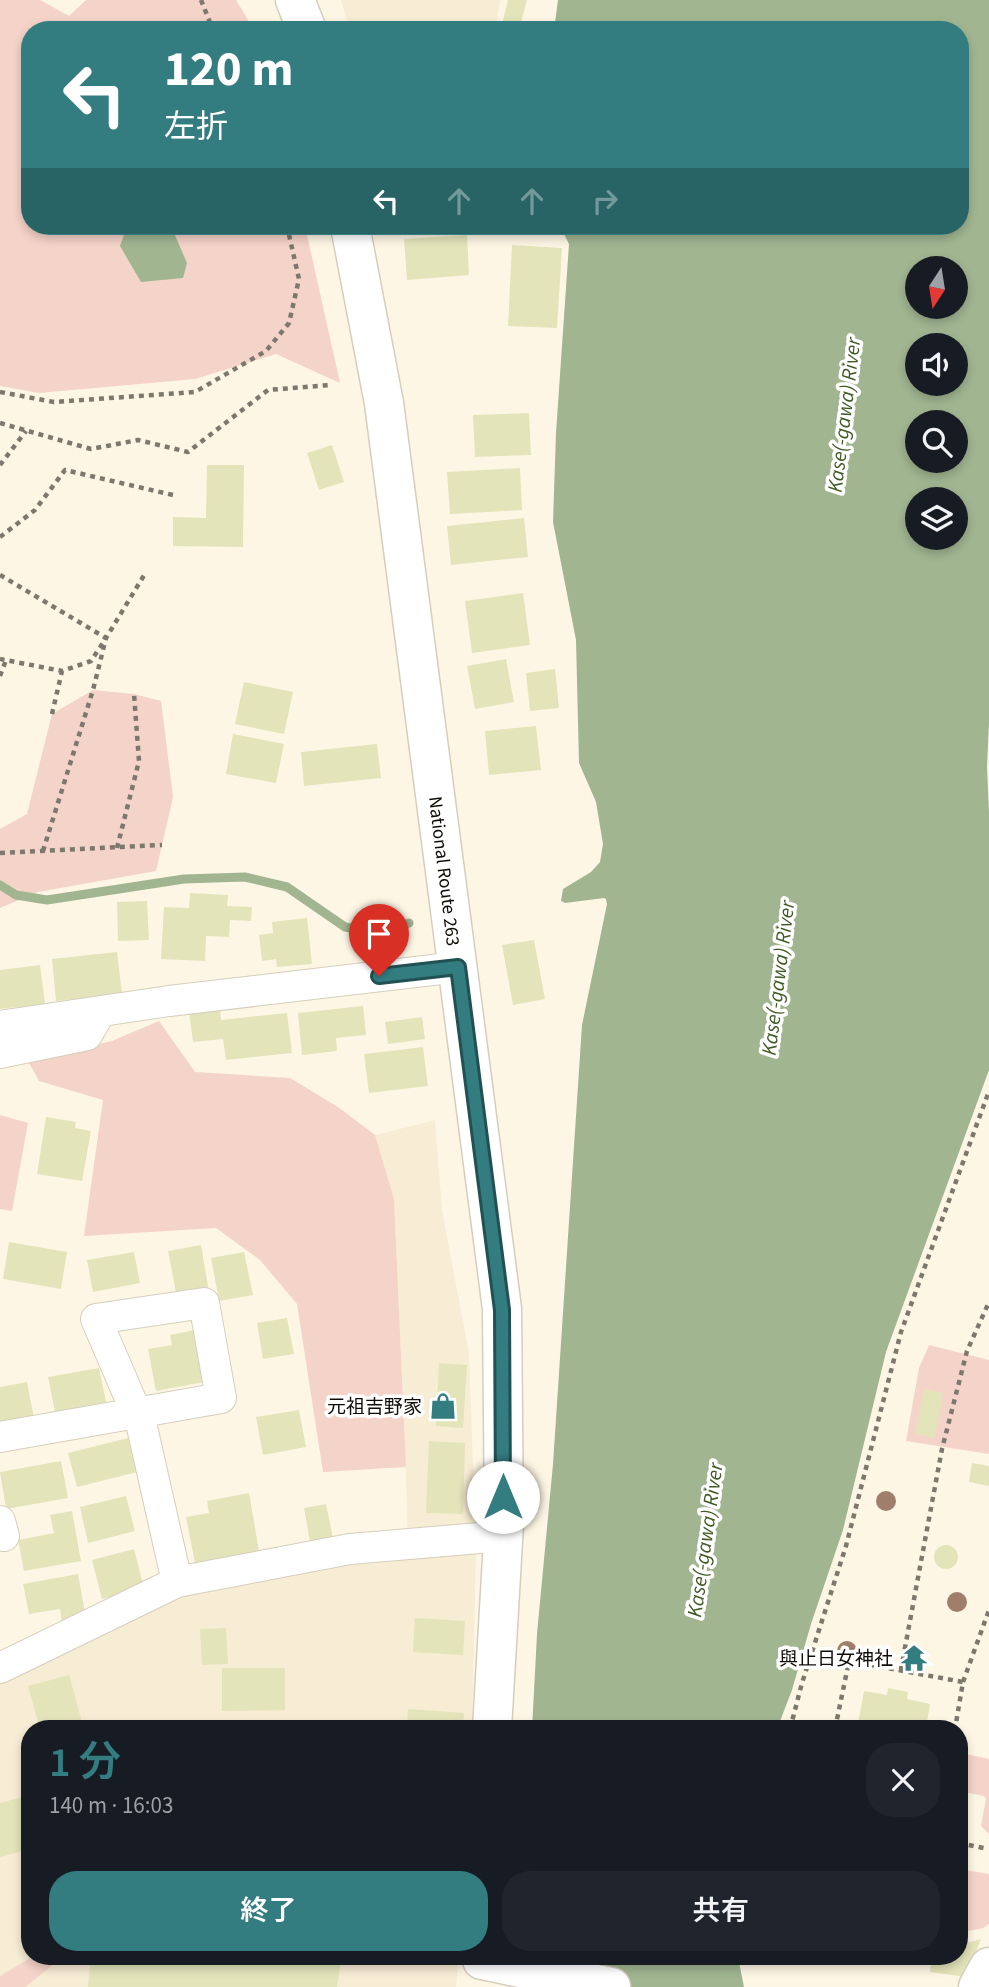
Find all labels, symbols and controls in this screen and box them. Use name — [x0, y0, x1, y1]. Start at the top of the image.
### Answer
text: 120 m — [164, 35, 293, 105]
icon: left — [49, 49, 140, 140]
text: 左折 — [164, 104, 228, 150]
icon: left — [367, 182, 405, 220]
icon: ahead — [440, 182, 478, 220]
icon: ahead — [513, 182, 551, 220]
icon: right — [586, 182, 624, 220]
north arrow — [905, 256, 968, 318]
map controls — [905, 256, 968, 550]
button: sound — [905, 333, 968, 396]
water label: Kase(-gawa) River — [820, 335, 868, 494]
button: search — [905, 410, 968, 473]
button: layers — [905, 487, 968, 550]
street label: National Route 263 — [421, 795, 466, 948]
water label: Kase(-gawa) River — [754, 898, 802, 1057]
pin — [349, 904, 409, 976]
icon: arrive — [360, 915, 398, 953]
shop icon: 元祖吉野家 — [428, 1391, 458, 1421]
place label: 元祖吉野家 — [327, 1394, 422, 1421]
position arrow — [466, 1460, 540, 1534]
water label: Kase(-gawa) River — [679, 1460, 731, 1619]
temple icon: 與止日女神社 — [899, 1643, 929, 1673]
place label: 與止日女神社 — [779, 1646, 893, 1673]
text: 1 分 — [49, 1733, 121, 1793]
button: close — [866, 1743, 940, 1817]
text: 140 m · 16:03 — [49, 1789, 173, 1822]
button: 終了 — [49, 1871, 488, 1951]
button: 共有 — [502, 1871, 940, 1951]

